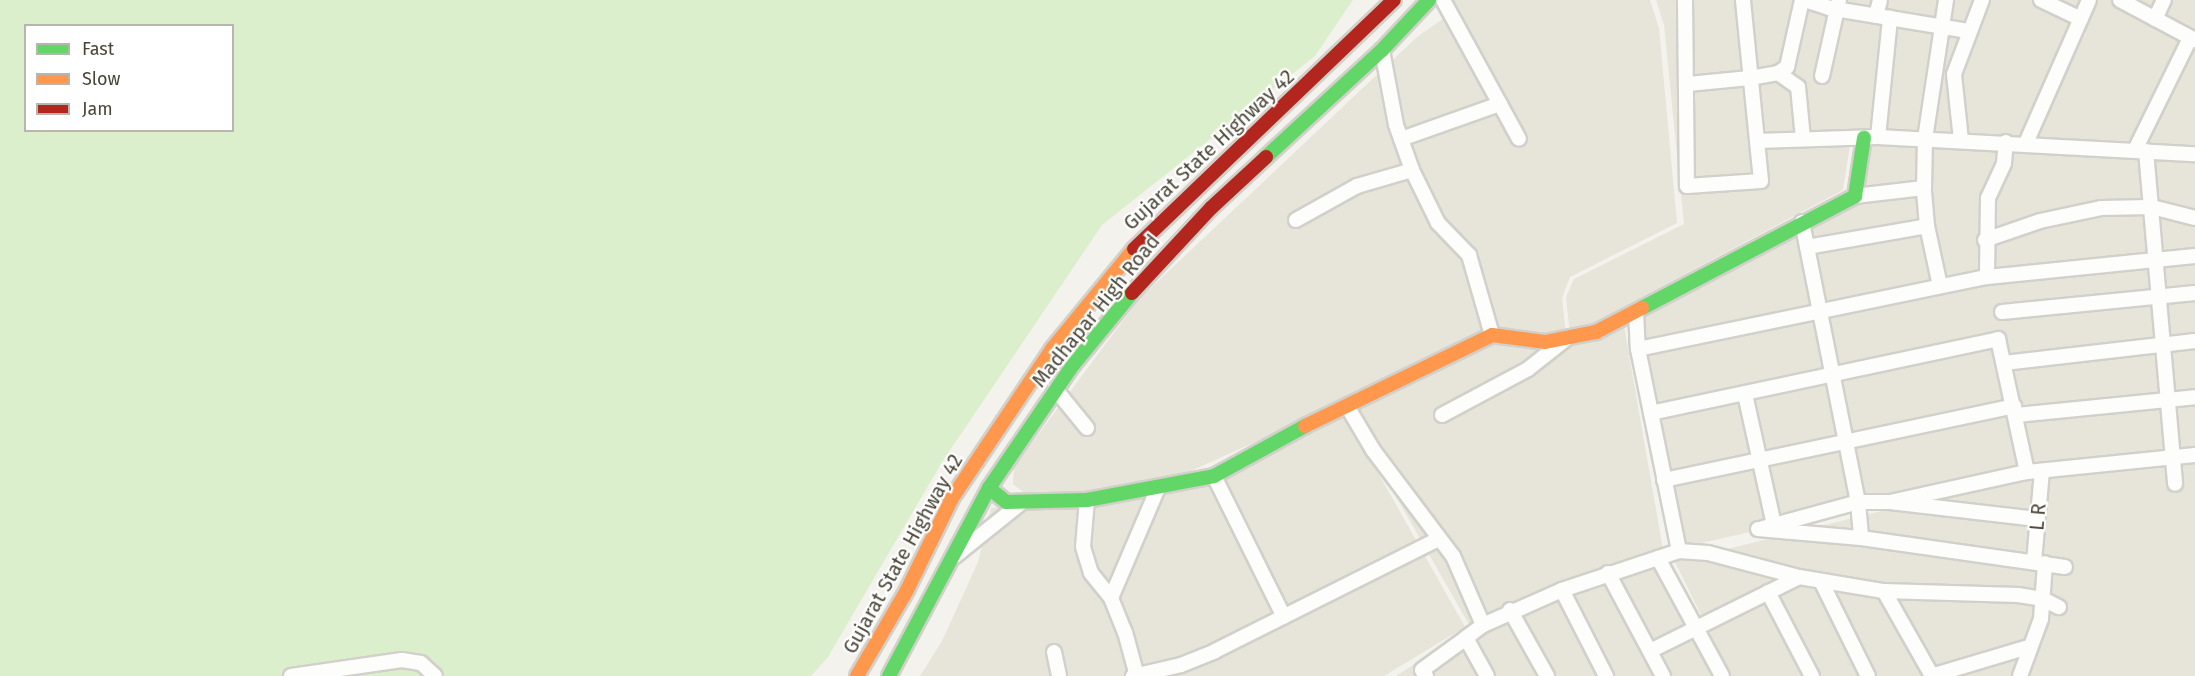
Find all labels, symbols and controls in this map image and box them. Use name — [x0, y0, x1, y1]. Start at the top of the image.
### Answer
legend — [24, 24, 234, 132]
text: Fast — [82, 38, 114, 60]
street label: Gujarat State Highway 42 — [1119, 65, 1299, 235]
text: Slow — [82, 68, 120, 90]
text: Jam — [82, 98, 113, 120]
street label: Madhapar High Road — [1027, 230, 1165, 392]
street label: Gujarat State Highway 42 — [838, 450, 968, 658]
street label: L R — [2025, 502, 2051, 532]

